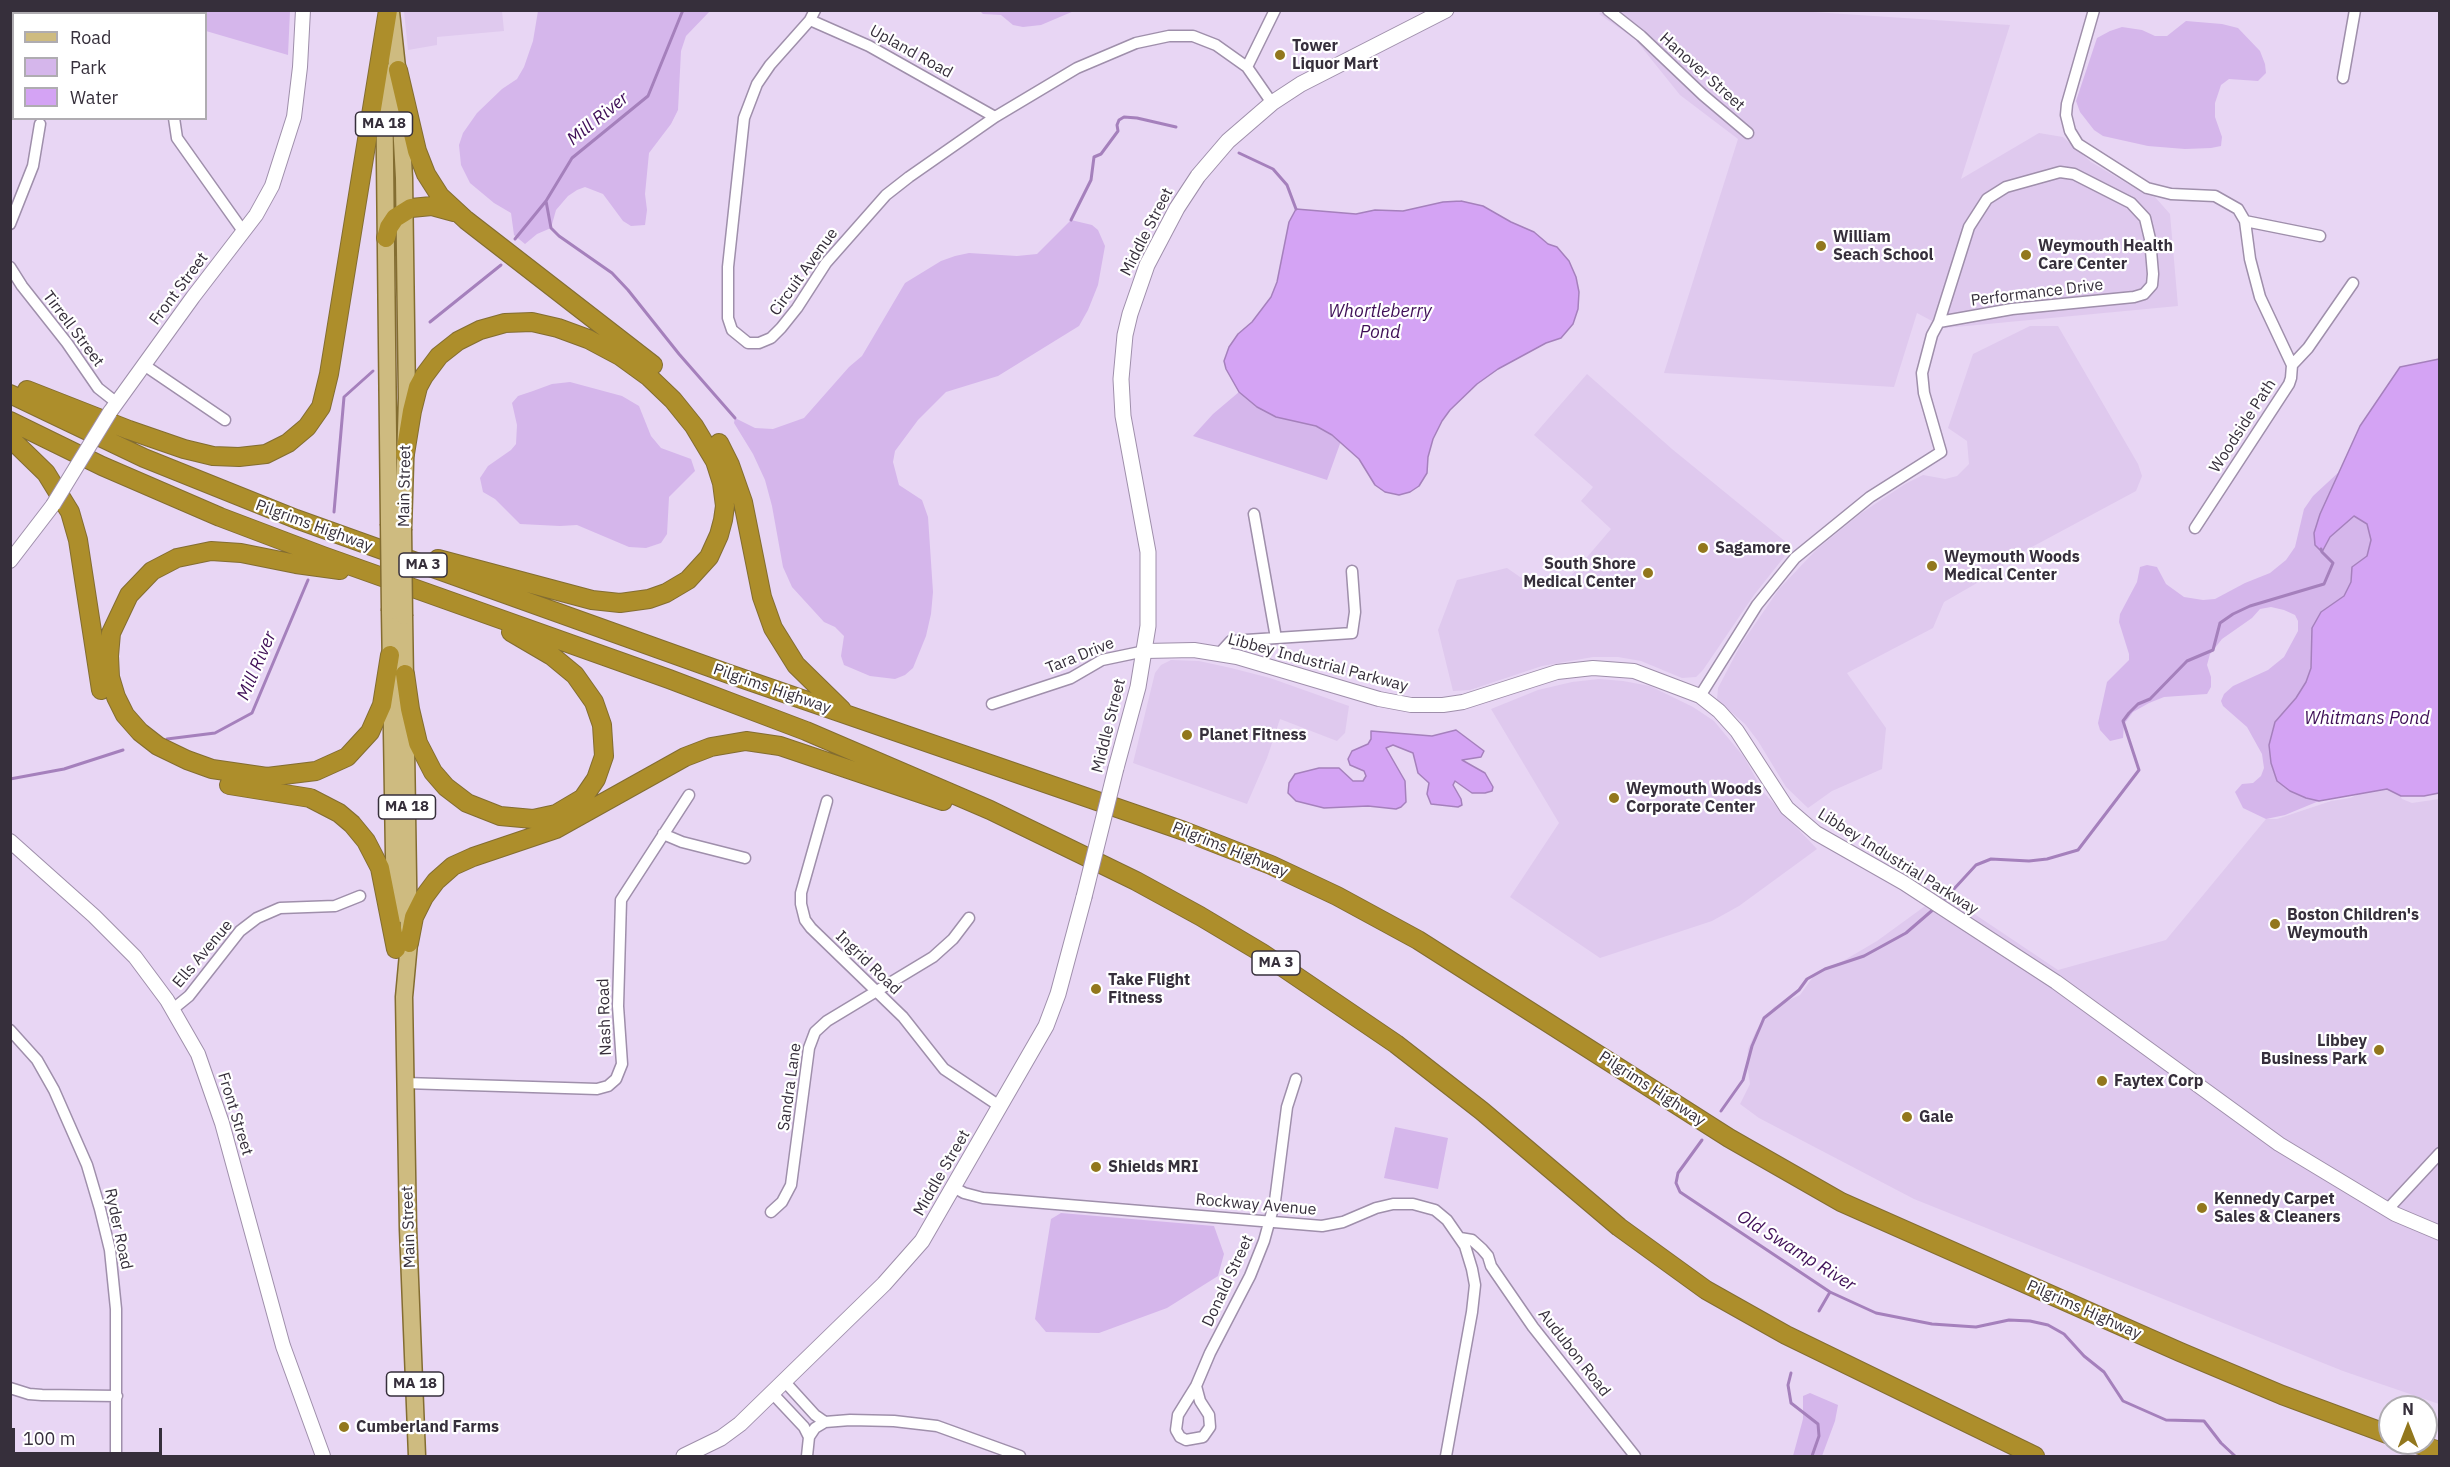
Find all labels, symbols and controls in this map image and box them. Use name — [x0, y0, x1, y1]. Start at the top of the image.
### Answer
legend — [12, 12, 207, 120]
street label: Upland Road — [866, 21, 956, 83]
text: Road — [70, 26, 111, 49]
street label: Hanover Street — [1656, 29, 1748, 115]
place label: Tower Liquor Mart — [1292, 36, 1378, 74]
marker: Tower Liquor Mart — [1273, 48, 1287, 62]
text: Park — [70, 56, 106, 79]
text: Water — [70, 86, 118, 109]
water label: Mill River — [563, 88, 633, 150]
road number: MA 18 — [356, 112, 412, 136]
street label: Middle Street — [1117, 185, 1177, 279]
street label: Circuit Avenue — [766, 224, 842, 320]
place label: William Seach School — [1833, 227, 1933, 265]
place label: Weymouth Health Care Center — [2038, 236, 2173, 274]
marker: William Seach School — [1814, 239, 1828, 253]
marker: Weymouth Health Care Center — [2019, 248, 2033, 262]
street label: Front Street — [146, 249, 212, 329]
street label: Performance Drive — [1970, 275, 2104, 311]
street label: Tirrell Street — [38, 287, 108, 371]
water label: Whortleberry Pond — [1328, 301, 1432, 344]
street label: Woodside Path — [2206, 376, 2280, 476]
street label: Main Street — [395, 445, 415, 527]
street label: Pilgrims Highway — [253, 496, 375, 556]
place label: Sagamore — [1715, 538, 1791, 558]
marker: Sagamore — [1696, 541, 1710, 555]
place label: Weymouth Woods Medical Center — [1944, 547, 2080, 585]
road number: MA 3 — [399, 553, 447, 577]
place label: South Shore Medical Center — [1523, 554, 1636, 592]
marker: Weymouth Woods Medical Center — [1925, 559, 1939, 573]
marker: South Shore Medical Center — [1641, 566, 1655, 580]
water label: Mill River — [233, 628, 281, 704]
street label: Libbey Industrial Parkway — [1226, 630, 1410, 696]
street label: Tara Drive — [1043, 634, 1117, 678]
street label: Pilgrims Highway — [711, 660, 833, 718]
street label: Middle Street — [1088, 677, 1130, 775]
water label: Whitmans Pond — [2304, 708, 2430, 730]
place label: Planet Fitness — [1199, 725, 1306, 745]
marker: Planet Fitness — [1180, 728, 1194, 742]
place label: Weymouth Woods Corporate Center — [1626, 779, 1762, 817]
marker: Weymouth Woods Corporate Center — [1607, 791, 1621, 805]
road number: MA 18 — [378, 795, 436, 819]
street label: Libbey Industrial Parkway — [1814, 805, 1982, 919]
street label: Pilgrims Highway — [1169, 818, 1291, 882]
place label: Boston Children's Weymouth — [2287, 905, 2419, 943]
street label: Ells Avenue — [169, 916, 237, 992]
marker: Boston Children's Weymouth — [2268, 917, 2282, 931]
street label: Ingrid Road — [831, 927, 905, 999]
road number: MA 3 — [1252, 951, 1300, 975]
place label: Take Flight Fitness — [1108, 970, 1190, 1008]
street label: Nash Road — [594, 978, 616, 1056]
marker: Take Flight Fitness — [1089, 982, 1103, 996]
place label: Libbey Business Park — [2261, 1031, 2367, 1069]
street label: Sandra Lane — [774, 1042, 806, 1132]
marker: Libbey Business Park — [2372, 1043, 2386, 1057]
street label: Pilgrims Highway — [1595, 1047, 1709, 1131]
street label: Front Street — [213, 1070, 257, 1158]
place label: Faytex Corp — [2114, 1071, 2203, 1091]
marker: Faytex Corp — [2095, 1074, 2109, 1088]
place label: Gale — [1919, 1107, 1953, 1127]
marker: Gale — [1900, 1110, 1914, 1124]
street label: Middle Street — [910, 1126, 974, 1220]
place label: Shields MRI — [1108, 1157, 1198, 1177]
marker: Shields MRI — [1089, 1160, 1103, 1174]
street label: Main Street — [398, 1186, 420, 1268]
street label: Ryder Road — [100, 1187, 136, 1271]
place label: Kennedy Carpet Sales & Cleaners — [2214, 1189, 2340, 1227]
street label: Rockway Avenue — [1195, 1190, 1317, 1220]
marker: Kennedy Carpet Sales & Cleaners — [2195, 1201, 2209, 1215]
water label: Old Swamp River — [1733, 1206, 1859, 1296]
street label: Donald Street — [1198, 1232, 1258, 1330]
street label: Pilgrims Highway — [2024, 1276, 2144, 1344]
street label: Audubon Road — [1534, 1305, 1614, 1401]
road number: MA 18 — [386, 1372, 444, 1396]
north arrow — [2378, 1395, 2438, 1455]
text: N — [2402, 1399, 2414, 1419]
scale bar — [15, 1416, 165, 1454]
place label: Cumberland Farms — [356, 1417, 499, 1437]
marker: Cumberland Farms — [337, 1420, 351, 1434]
text: 100 m — [23, 1427, 75, 1450]

